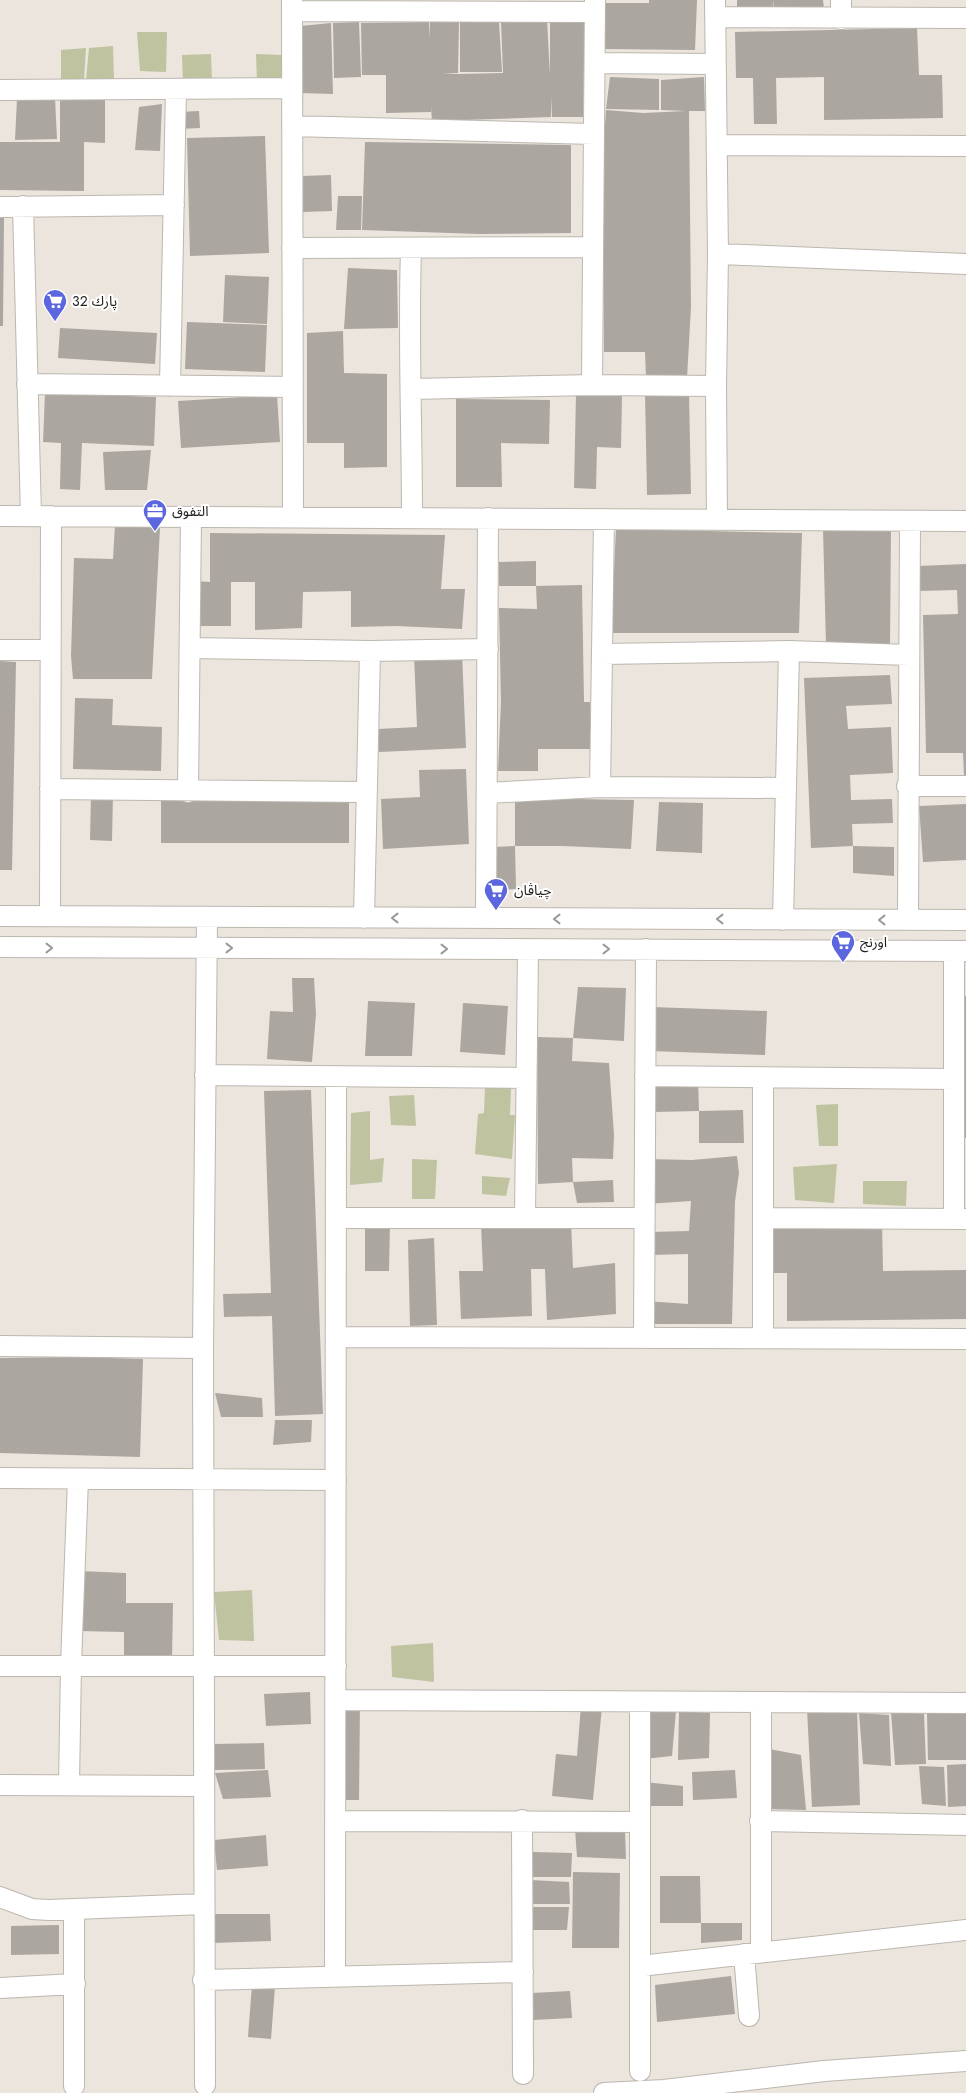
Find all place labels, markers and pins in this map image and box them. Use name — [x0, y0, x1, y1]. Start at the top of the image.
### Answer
supermarket icon: 32 پارك — [42, 288, 68, 322]
place label: 32 پارك — [72, 291, 117, 311]
office icon: التفوق — [142, 498, 168, 532]
place label: التفوق — [172, 501, 209, 521]
supermarket icon: چياڤان — [483, 877, 509, 911]
place label: چياڤان — [514, 880, 551, 900]
supermarket icon: اورنج — [830, 929, 856, 963]
place label: اورنج — [860, 932, 887, 953]

